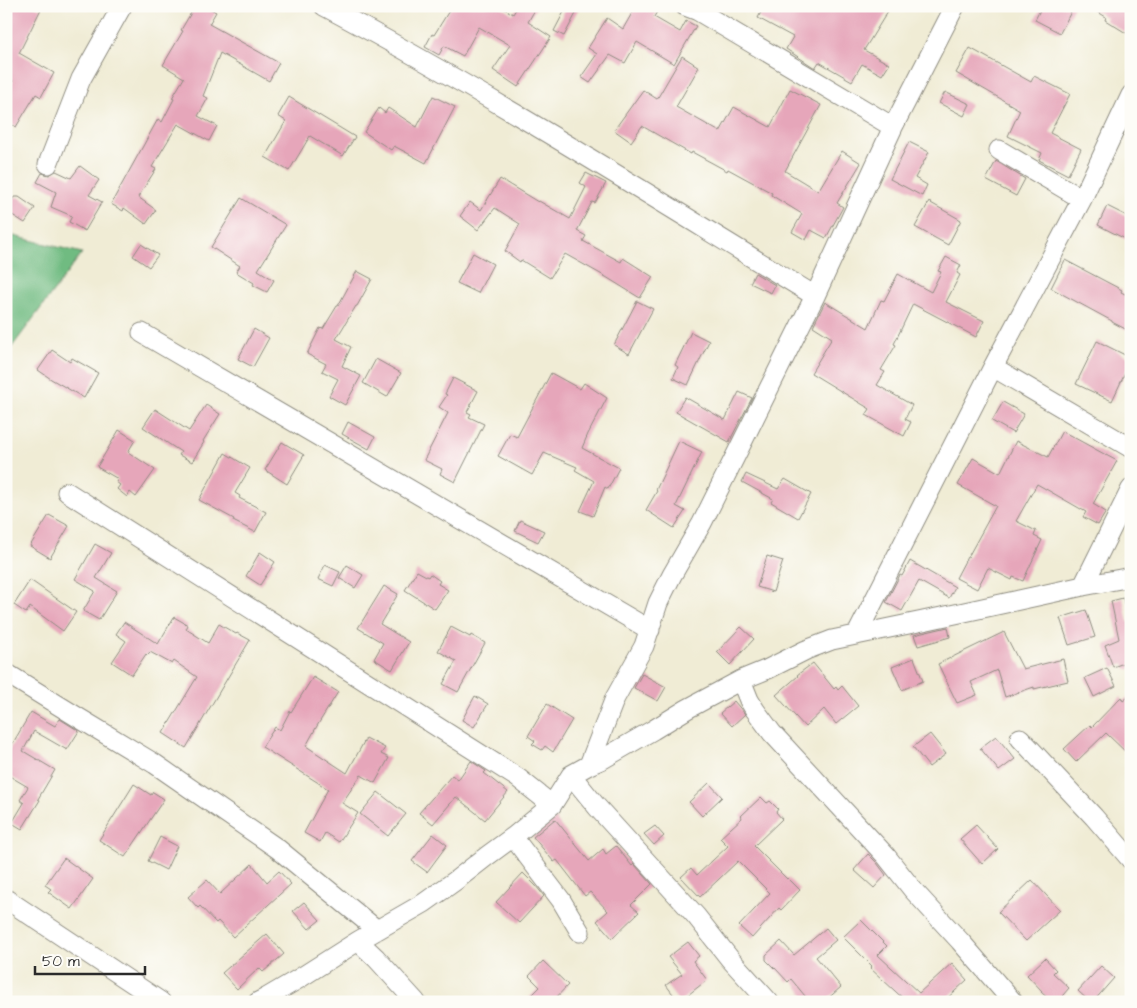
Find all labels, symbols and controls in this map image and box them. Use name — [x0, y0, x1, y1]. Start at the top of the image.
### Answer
scale bar — [35, 943, 145, 975]
text: 50 m — [42, 951, 80, 972]

